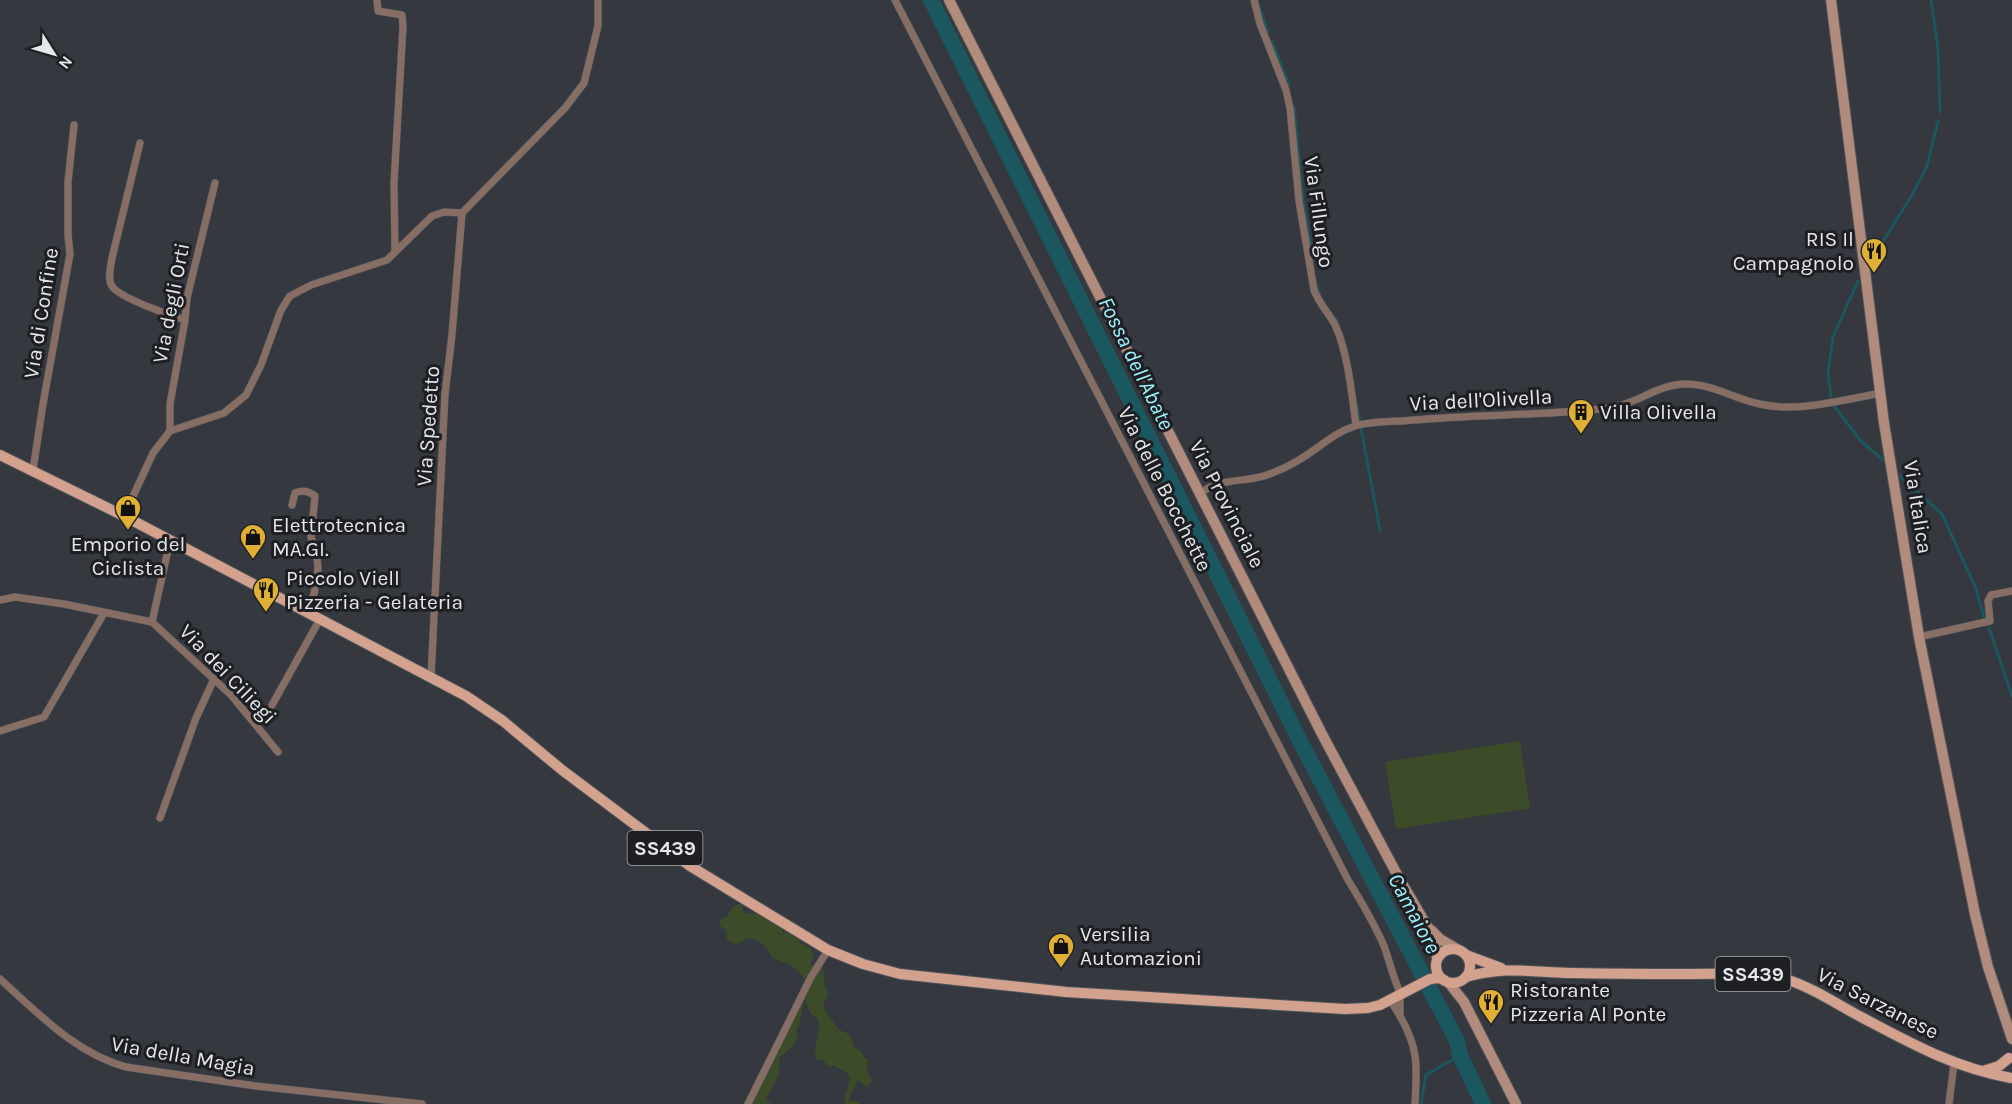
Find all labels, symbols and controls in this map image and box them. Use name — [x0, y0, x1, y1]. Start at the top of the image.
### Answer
north arrow — [24, 24, 84, 84]
text: N — [55, 52, 77, 73]
street label: Via Fillungo — [1299, 155, 1339, 269]
place label: RIS Il Campagnolo — [1733, 227, 1854, 275]
restaurant icon: RIS Il Campagnolo — [1859, 236, 1889, 274]
street label: Via degli Orti — [148, 241, 194, 365]
street label: Via di Confine — [19, 246, 63, 380]
water label: Fossa dell'Abate — [1093, 293, 1179, 434]
street label: Via Spedetto — [412, 365, 444, 487]
street label: Via dell'Olivella — [1409, 384, 1553, 416]
building icon: Villa Olivella — [1566, 397, 1596, 435]
place label: Villa Olivella — [1600, 400, 1717, 424]
street label: Via delle Bocchette — [1113, 403, 1217, 575]
street label: Via Provinciale — [1185, 436, 1269, 572]
street label: Via Italica — [1899, 458, 1937, 556]
shop icon: Emporio del Ciclista — [113, 493, 143, 531]
place label: Elettrotecnica MA.GI. — [272, 513, 406, 561]
shop icon: Elettrotecnica MA.GI. — [238, 522, 268, 560]
place label: Emporio del Ciclista — [71, 532, 185, 580]
place label: Piccolo Viell Pizzeria - Gelateria — [286, 566, 463, 614]
restaurant icon: Piccolo Viell Pizzeria - Gelateria — [251, 575, 281, 613]
street label: Via dei Ciliegi — [174, 619, 282, 729]
road number: SS439 — [628, 831, 702, 865]
water label: Camaiore — [1382, 869, 1446, 958]
place label: Versilia Automazioni — [1080, 922, 1202, 970]
shop icon: Versilia Automazioni — [1046, 931, 1076, 969]
road number: SS439 — [1716, 957, 1790, 991]
street label: Via Sarzanese — [1813, 962, 1943, 1044]
place label: Ristorante Pizzeria Al Ponte — [1510, 978, 1666, 1026]
restaurant icon: Ristorante Pizzeria Al Ponte — [1476, 987, 1506, 1025]
street label: Via della Magia — [109, 1032, 257, 1080]

